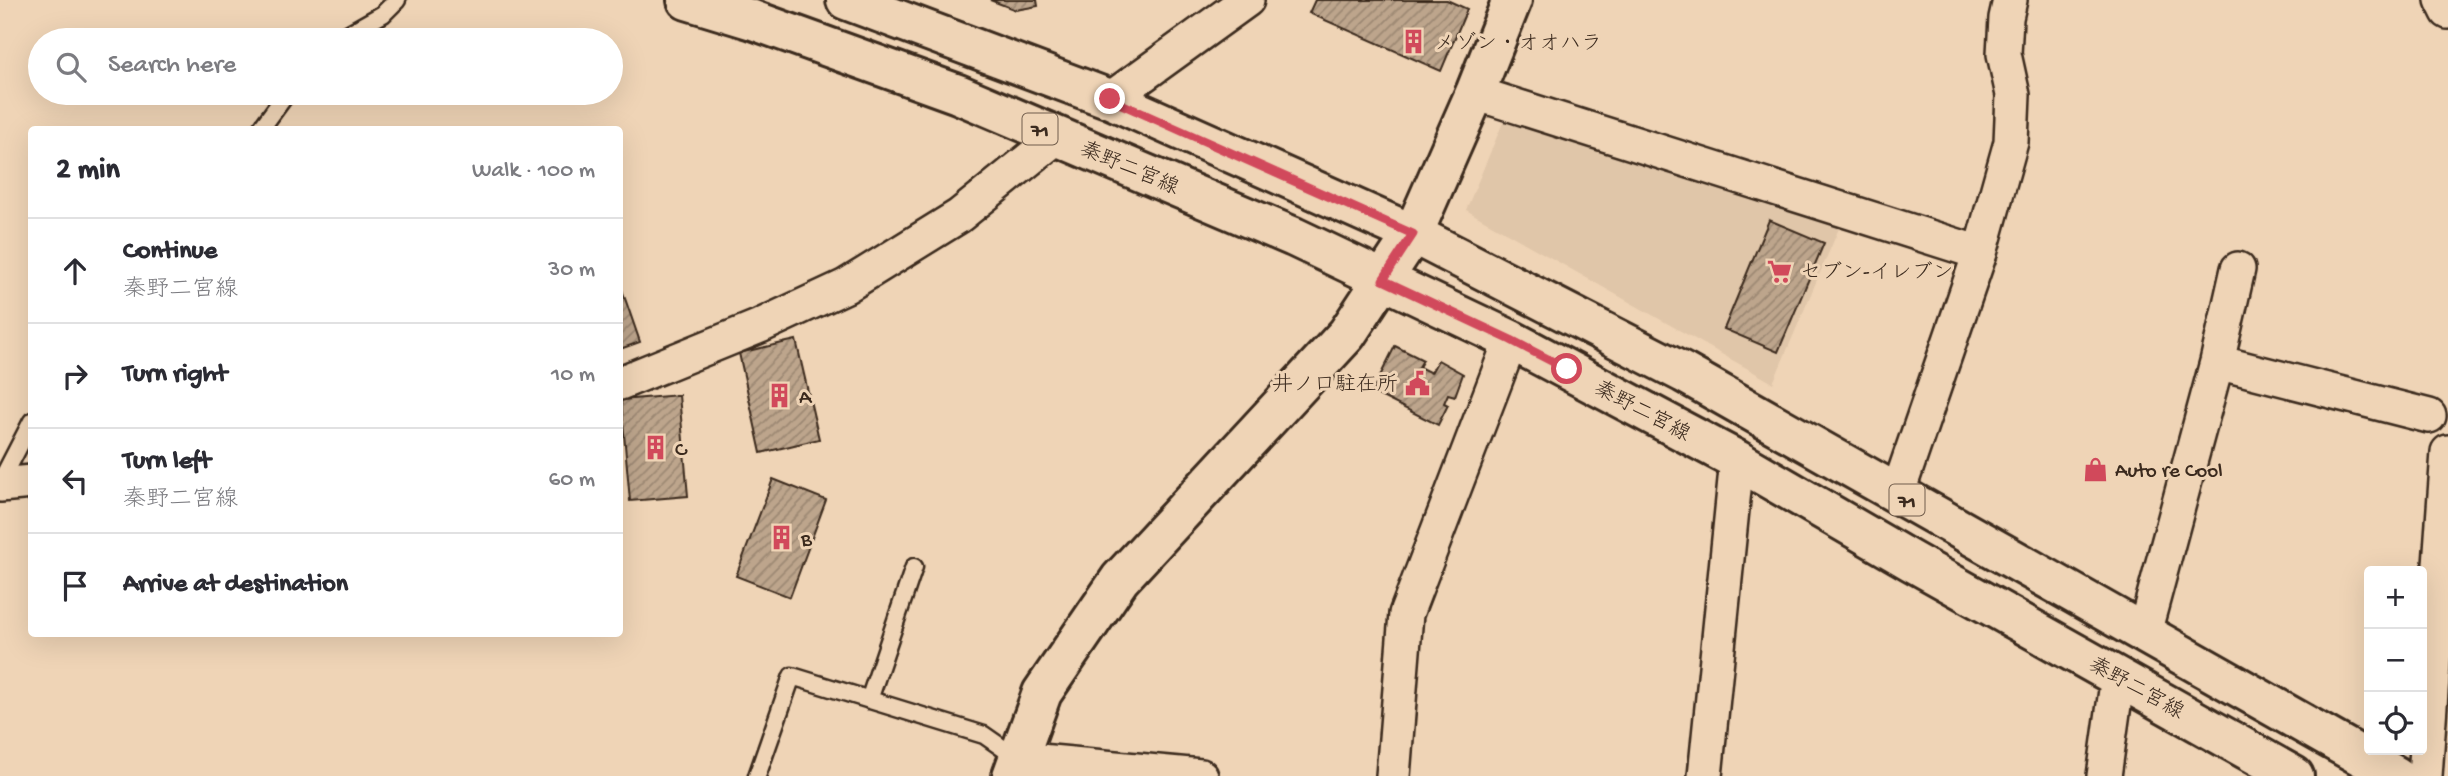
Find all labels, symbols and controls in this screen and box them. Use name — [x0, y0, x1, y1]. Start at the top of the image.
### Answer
search box — [28, 28, 623, 105]
building icon: メゾン・オオハラ — [1400, 28, 1428, 56]
place label: メゾン・オオハラ — [1434, 31, 1602, 58]
icon: search — [52, 48, 90, 86]
text: Search here — [108, 51, 236, 82]
route end — [1094, 83, 1125, 114]
road number: 71 — [1023, 113, 1058, 144]
street label: 秦野二宮線 — [1075, 136, 1183, 202]
text: 2 min — [56, 154, 120, 189]
text: Walk · 100 m — [472, 158, 595, 185]
text: Continue — [123, 237, 217, 268]
icon: ahead — [56, 252, 94, 290]
text: 30 m — [548, 257, 595, 284]
supermarket icon: セブン-イレブン — [1766, 257, 1794, 285]
place label: セブン-イレブン — [1800, 261, 1954, 287]
text: 秦野二宮線 — [123, 277, 238, 304]
route start — [1551, 353, 1582, 384]
icon: right — [56, 357, 94, 395]
text: Turn right — [123, 360, 227, 391]
text: 10 m — [551, 362, 595, 389]
public building icon: 井ノ口駐在所 — [1404, 369, 1432, 397]
place label: 井ノ口駐在所 — [1272, 372, 1398, 399]
street label: 秦野二宮線 — [1589, 376, 1695, 449]
building icon: A — [765, 382, 793, 410]
place label: A — [799, 387, 813, 412]
building icon: C — [641, 434, 669, 462]
place label: C — [675, 439, 688, 464]
text: Turn left — [123, 447, 211, 478]
shop icon: Auto re Cool — [2081, 455, 2109, 483]
place label: Auto re Cool — [2115, 460, 2223, 485]
icon: left — [56, 462, 94, 500]
text: 60 m — [549, 467, 595, 494]
road number: 71 — [1890, 485, 1924, 516]
text: 秦野二宮線 — [123, 487, 238, 514]
building icon: B — [767, 524, 795, 552]
place label: B — [800, 529, 813, 554]
map controls — [2364, 566, 2427, 755]
button: + — [2364, 566, 2427, 629]
icon: arrive — [56, 567, 94, 605]
text: Arrive at destination — [123, 570, 348, 601]
button: − — [2364, 629, 2427, 692]
street label: 秦野二宮線 — [2083, 652, 2188, 726]
button: locate — [2364, 692, 2427, 755]

